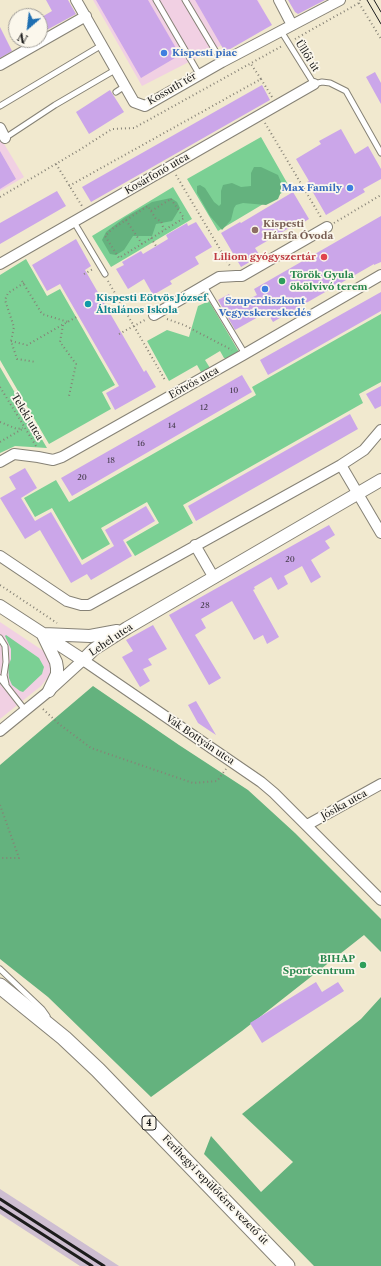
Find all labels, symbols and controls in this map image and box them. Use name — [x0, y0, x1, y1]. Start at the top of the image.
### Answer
north arrow — [8, 8, 48, 48]
text: N — [15, 29, 30, 46]
street label: Üllői út — [293, 38, 321, 74]
place label: Kispesti piac — [172, 47, 237, 59]
marker: Kispesti piac — [159, 48, 169, 58]
street label: Kossuth tér — [146, 70, 198, 108]
street label: Kosárfonó utca — [123, 151, 191, 197]
place label: Max Family — [281, 182, 342, 194]
marker: Max Family — [345, 183, 355, 193]
place label: Kispesti Hársfa Óvoda — [263, 218, 333, 242]
marker: Kispesti Hársfa Óvoda — [250, 225, 260, 235]
place label: Liliom gyógyszertár — [214, 251, 316, 263]
marker: Liliom gyógyszertár — [319, 252, 329, 262]
place label: Török Gyula ökölvívó terem — [290, 269, 368, 292]
marker: Török Gyula ökölvívó terem — [277, 276, 287, 286]
marker: Szuperdiszkont Vegyeskereskedés — [260, 284, 270, 294]
place label: Kispesti Eötvös József Általános Iskola — [96, 292, 207, 316]
place label: Szuperdiszkont Vegyeskereskedés — [219, 295, 311, 318]
marker: Kispesti Eötvös József Általános Iskola — [83, 299, 93, 309]
street label: Eötvös utca — [167, 364, 221, 402]
house number: 10 — [230, 386, 238, 396]
street label: Teleki utca — [8, 391, 46, 443]
house number: 12 — [200, 403, 208, 413]
house number: 14 — [168, 421, 176, 431]
house number: 16 — [137, 439, 145, 449]
house number: 18 — [107, 456, 115, 466]
house number: 20 — [77, 473, 87, 483]
house number: 20 — [285, 555, 295, 565]
house number: 28 — [200, 601, 210, 611]
street label: Lehel utca — [87, 621, 135, 659]
street label: Vak Bottyán utca — [164, 713, 236, 767]
street label: Jósika utca — [319, 787, 369, 823]
place label: BIHAP Sportcentrum — [283, 953, 355, 976]
marker: BIHAP Sportcentrum — [358, 960, 368, 970]
road number: 4 — [142, 1116, 156, 1130]
street label: Ferihegyi repülőtérre vezető út — [160, 1133, 270, 1247]

